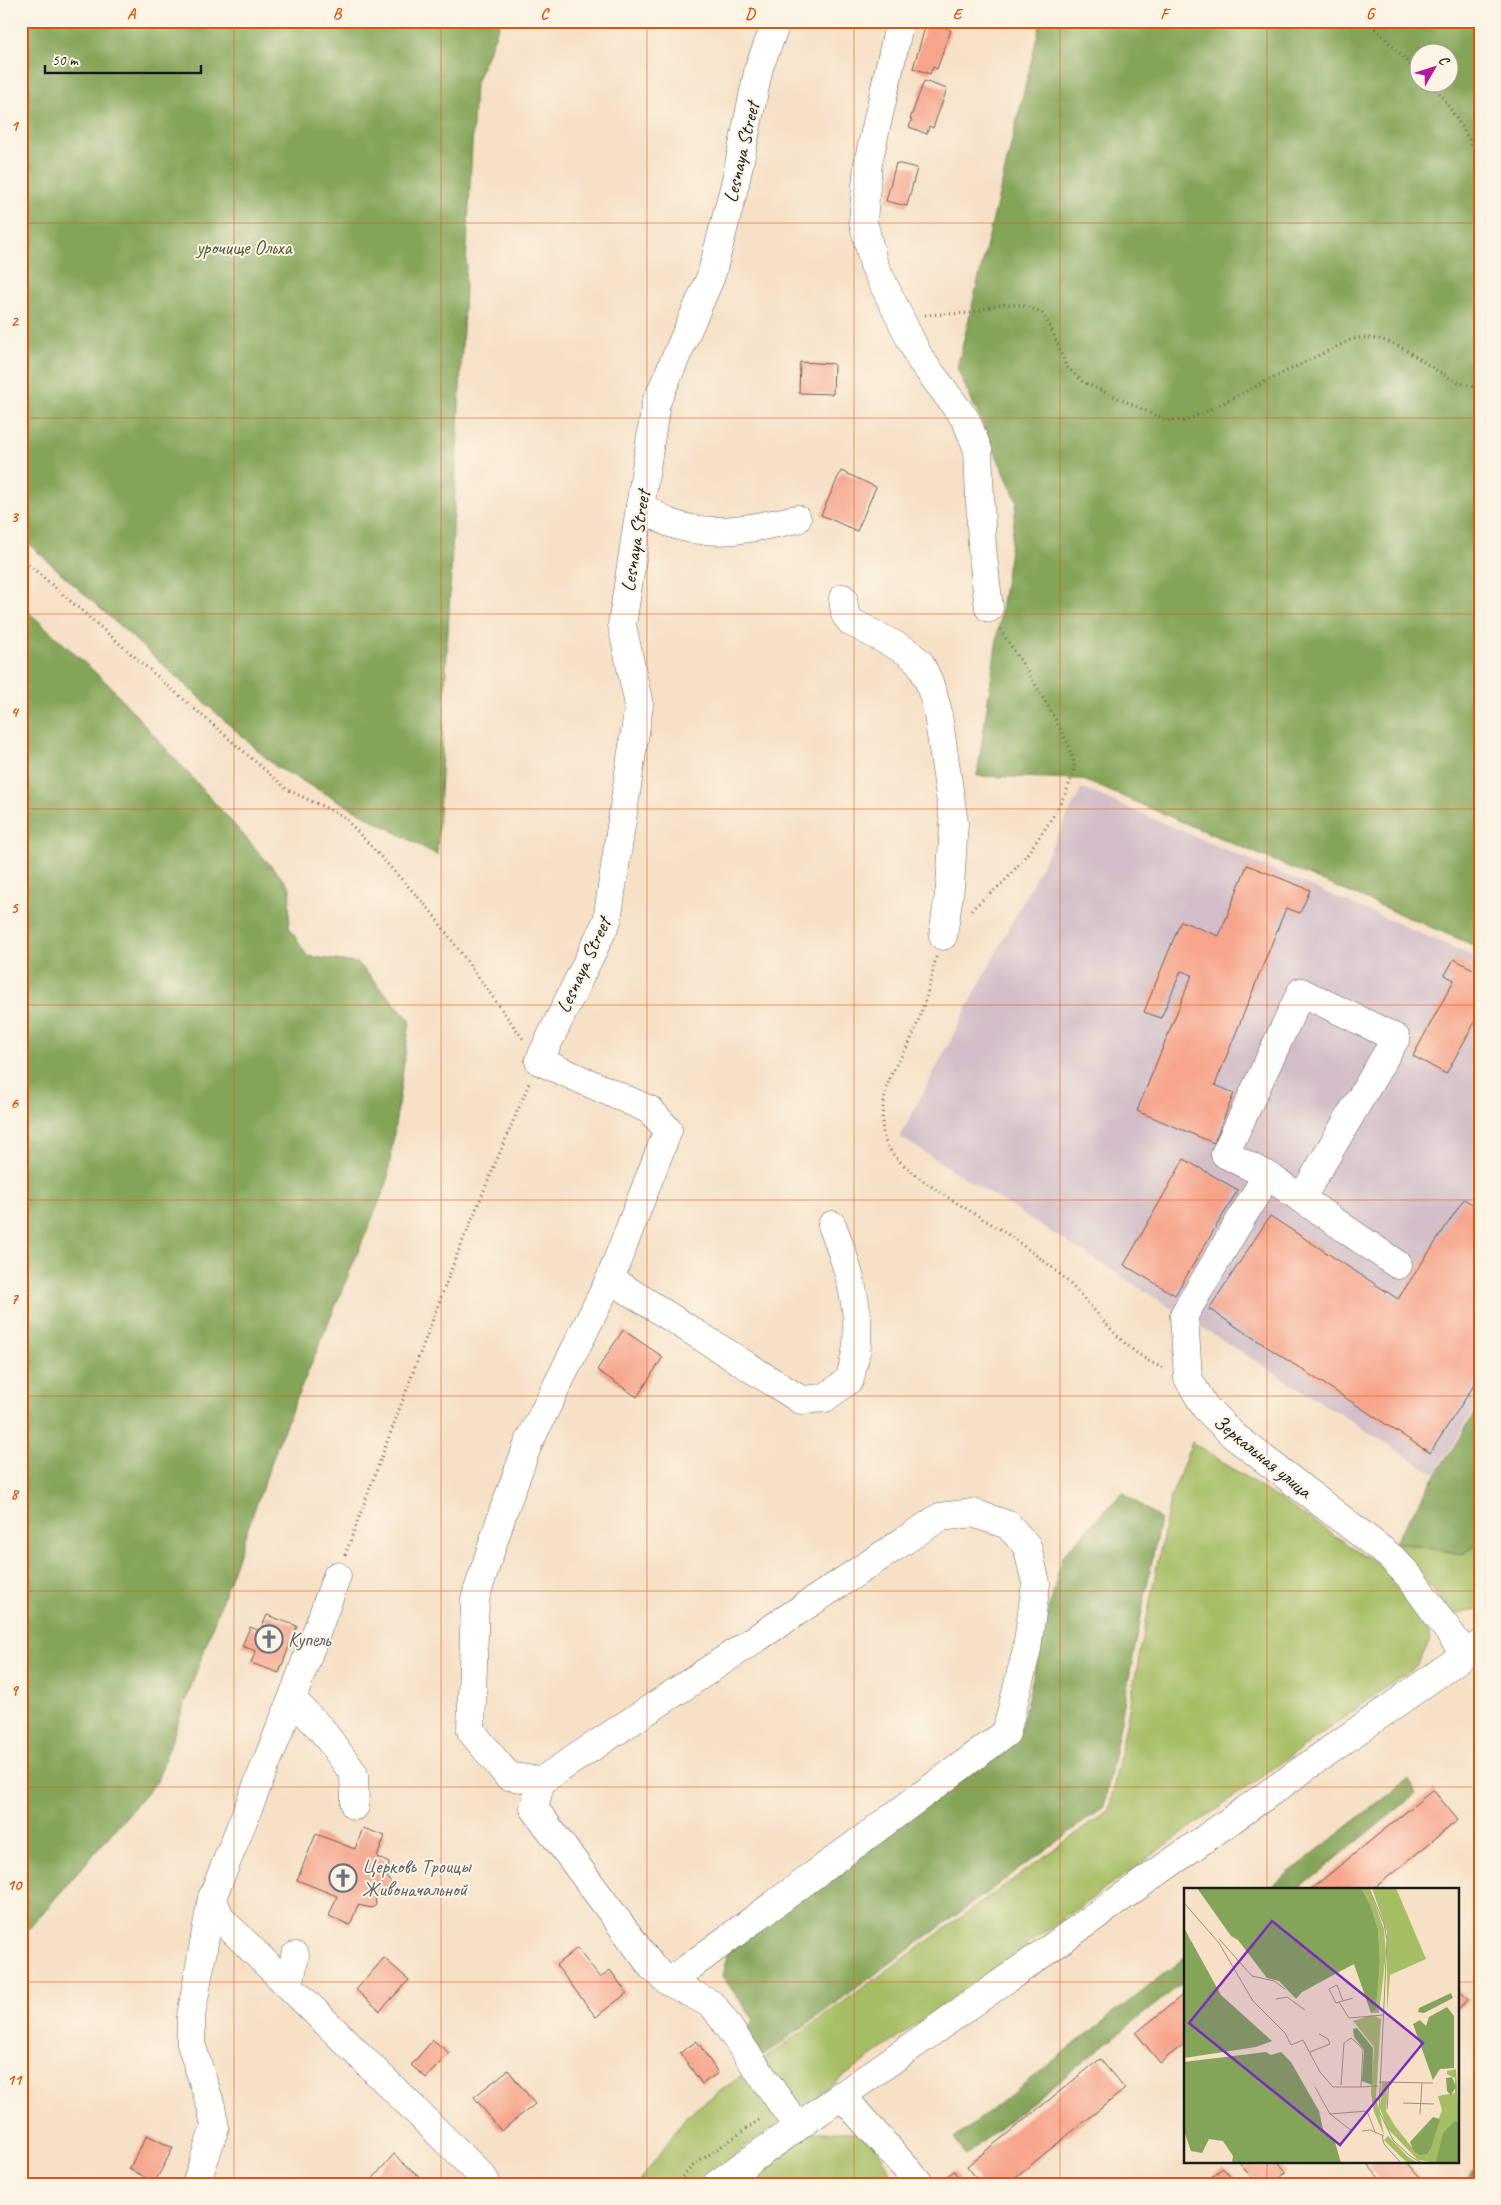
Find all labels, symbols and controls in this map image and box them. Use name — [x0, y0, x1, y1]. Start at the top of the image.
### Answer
text: A — [127, 4, 137, 24]
text: B — [333, 4, 343, 24]
text: C — [540, 4, 550, 24]
text: D — [745, 4, 756, 24]
text: E — [953, 4, 964, 24]
text: F — [1160, 4, 1171, 24]
text: G — [1366, 4, 1376, 24]
scale bar — [45, 42, 201, 74]
north arrow — [1408, 42, 1458, 92]
text: 50 m — [52, 51, 79, 70]
text: С — [1435, 52, 1454, 70]
street label: Lesnaya Street — [718, 96, 766, 205]
text: 1 — [10, 116, 19, 136]
park label: урочище Ольха — [195, 235, 294, 260]
text: 2 — [10, 311, 19, 331]
street label: Lesnaya Street — [615, 485, 656, 594]
text: 3 — [10, 507, 19, 527]
text: 4 — [10, 702, 19, 722]
text: 5 — [11, 898, 20, 918]
street label: Lesnaya Street — [551, 911, 618, 1017]
text: 6 — [10, 1093, 19, 1113]
text: 7 — [10, 1289, 19, 1309]
street label: Зеркальная улица — [1209, 1409, 1318, 1504]
text: 8 — [10, 1484, 19, 1504]
church icon: Купель — [254, 1624, 284, 1654]
place label: Купель — [288, 1627, 332, 1652]
text: 9 — [10, 1680, 19, 1700]
place label: Церковь Троицы Живоначальной — [362, 1854, 472, 1902]
church icon: Церковь Троицы Живоначальной — [328, 1863, 358, 1893]
text: 10 — [7, 1875, 23, 1895]
inset map — [1184, 1888, 1458, 2162]
text: 11 — [7, 2070, 23, 2090]

